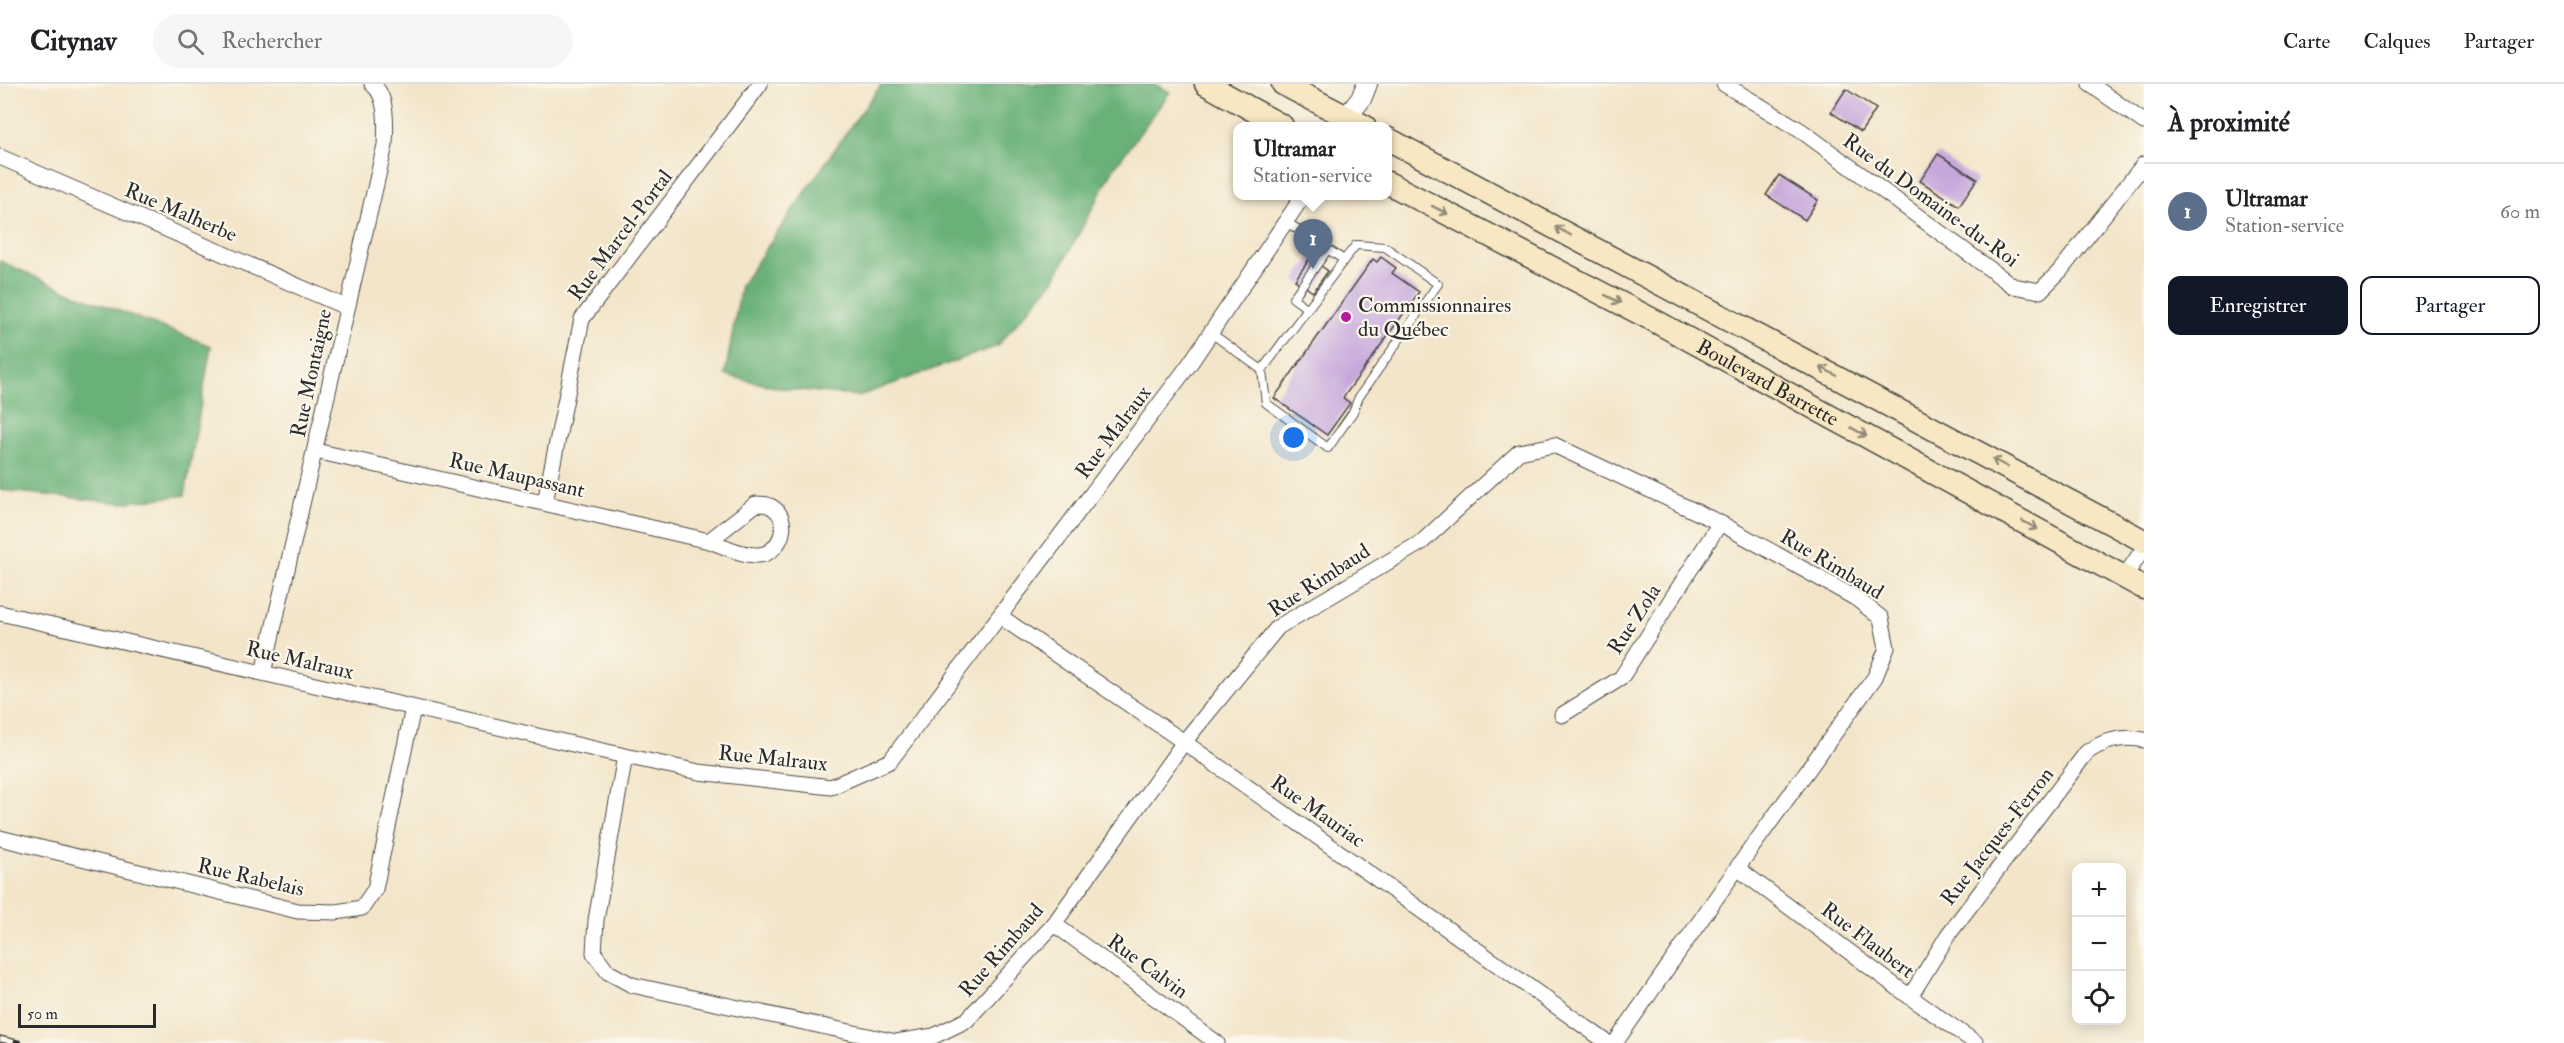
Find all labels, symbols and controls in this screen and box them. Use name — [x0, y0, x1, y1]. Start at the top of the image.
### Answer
search box — [153, 14, 573, 68]
text: Citynav — [30, 24, 117, 59]
icon: search — [174, 25, 207, 58]
text: Rechercher — [222, 27, 322, 55]
text: Carte — [2283, 28, 2330, 55]
text: Calques — [2363, 28, 2430, 55]
text: Partager — [2463, 28, 2534, 55]
text: À proximité — [2168, 107, 2290, 139]
popup — [1233, 122, 1392, 200]
street label: Rue du Domaine-du-Roi — [1837, 127, 2024, 274]
text: Ultramar — [1253, 135, 1336, 163]
text: Station-service — [1253, 163, 1372, 188]
street label: Rue Marcel-Portal — [562, 164, 679, 306]
street label: Rue Malherbe — [120, 177, 241, 248]
text: Ultramar — [2225, 185, 2308, 213]
text: 1 — [2184, 199, 2191, 224]
text: 60 m — [2500, 199, 2540, 224]
one-way arrow — [1431, 204, 1448, 216]
text: Station-service — [2225, 213, 2344, 238]
pin: 1 — [1294, 220, 1332, 269]
one-way arrow — [1555, 225, 1572, 237]
button: Enregistrer — [2168, 276, 2348, 335]
button: Partager — [2360, 276, 2540, 335]
place label: Commissionnaires du Québec — [1358, 292, 1511, 343]
one-way arrow — [1604, 294, 1622, 306]
street label: Rue Montaigne — [285, 306, 338, 440]
marker: Commissionnaires du Québec — [1339, 310, 1353, 324]
street label: Boulevard Barrette — [1692, 333, 1844, 433]
one-way arrow — [1819, 365, 1837, 377]
street label: Rue Malraux — [1070, 380, 1158, 484]
your location — [1279, 423, 1308, 452]
one-way arrow — [1849, 427, 1867, 438]
street label: Rue Maupassant — [446, 447, 588, 504]
one-way arrow — [1992, 457, 2009, 469]
one-way arrow — [2021, 519, 2038, 531]
street label: Rue Rimbaud — [1775, 523, 1889, 606]
street label: Rue Rimbaud — [1263, 537, 1376, 623]
street label: Rue Zola — [1602, 579, 1667, 660]
street label: Rue Malraux — [243, 635, 357, 686]
street label: Rue Malraux — [717, 739, 830, 778]
street label: Rue Jacques-Ferron — [1935, 761, 2060, 911]
street label: Rue Mauriac — [1265, 769, 1371, 854]
street label: Rue Rabelais — [195, 852, 307, 903]
map controls — [2072, 863, 2126, 1025]
button: + — [2072, 863, 2126, 917]
street label: Rue Flaubert — [1815, 896, 1920, 985]
street label: Rue Rimbaud — [953, 897, 1050, 1003]
button: − — [2072, 917, 2126, 971]
street label: Rue Calvin — [1102, 928, 1194, 1005]
button: locate — [2072, 971, 2126, 1025]
scale bar — [18, 1001, 156, 1028]
text: 50 m — [27, 1004, 58, 1024]

